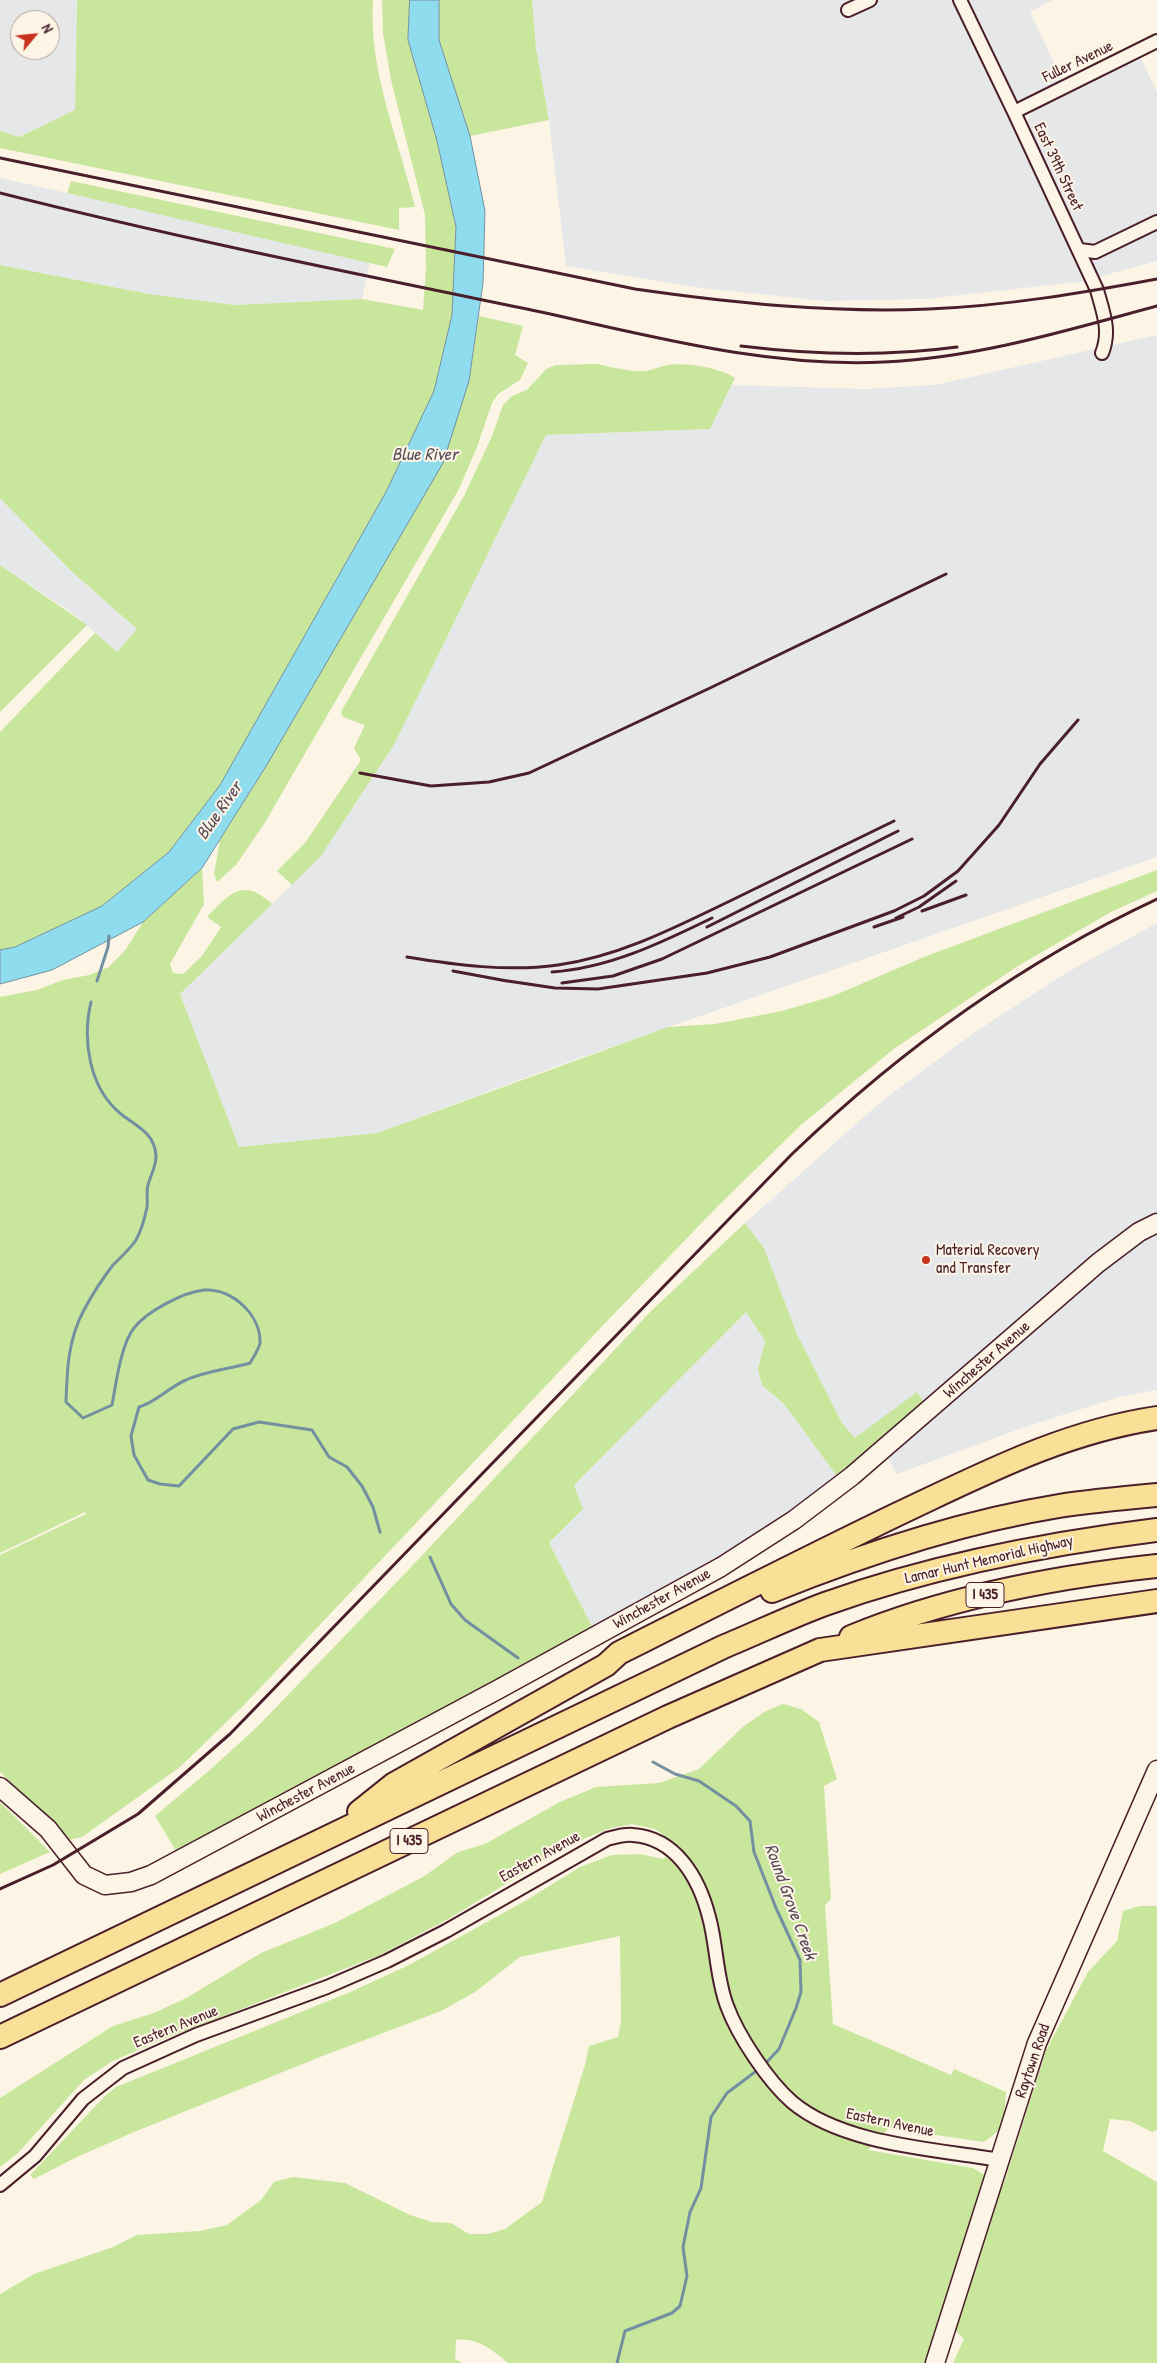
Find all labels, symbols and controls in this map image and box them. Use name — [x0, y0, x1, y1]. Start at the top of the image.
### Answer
north arrow — [10, 10, 60, 60]
text: N — [38, 20, 58, 36]
street label: Fuller Avenue — [1040, 37, 1116, 87]
street label: East 39th Street — [1029, 120, 1087, 214]
water label: Blue River — [392, 444, 458, 466]
water label: Blue River — [192, 778, 248, 844]
place label: Material Recovery and Transfer — [936, 1241, 1040, 1279]
marker: Material Recovery and Transfer — [920, 1254, 932, 1266]
street label: Winchester Avenue — [940, 1317, 1034, 1403]
street label: Lamar Hunt Memorial Highway — [903, 1531, 1075, 1589]
street label: Winchester Avenue — [610, 1564, 714, 1634]
road number: I 435 — [966, 1582, 1004, 1608]
street label: Winchester Avenue — [254, 1759, 358, 1827]
street label: Eastern Avenue — [496, 1827, 584, 1887]
road number: I 435 — [390, 1828, 428, 1854]
water label: Round Grove Creek — [759, 1841, 821, 1963]
street label: Eastern Avenue — [131, 2001, 221, 2053]
street label: Raytown Road — [1011, 2022, 1055, 2100]
street label: Eastern Avenue — [844, 2104, 936, 2142]

